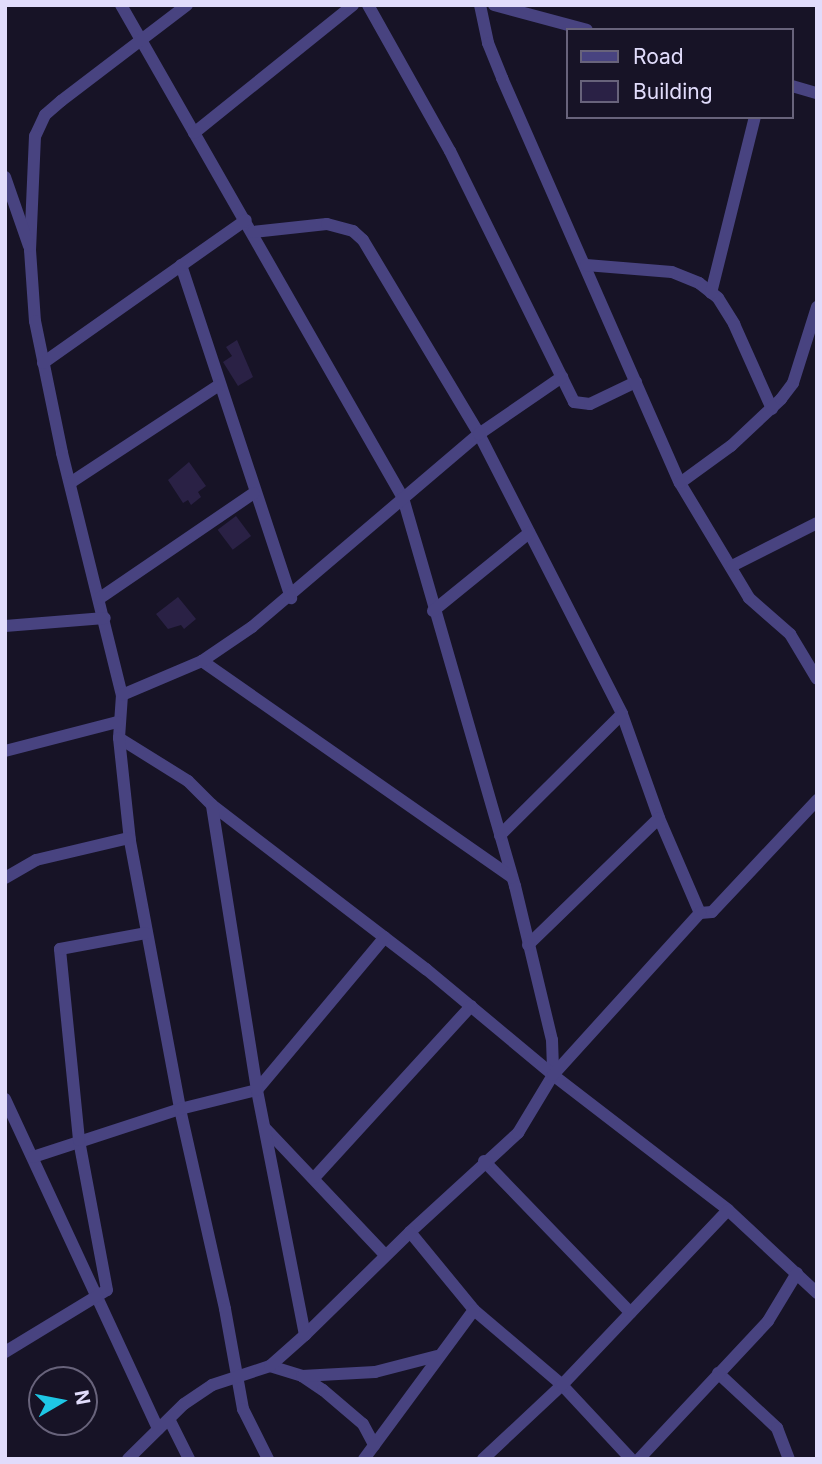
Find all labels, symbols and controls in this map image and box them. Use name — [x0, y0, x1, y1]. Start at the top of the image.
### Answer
legend — [566, 28, 794, 119]
text: Road — [633, 44, 684, 69]
text: Building — [633, 79, 713, 104]
north arrow — [28, 1366, 98, 1436]
text: N — [70, 1388, 95, 1407]

